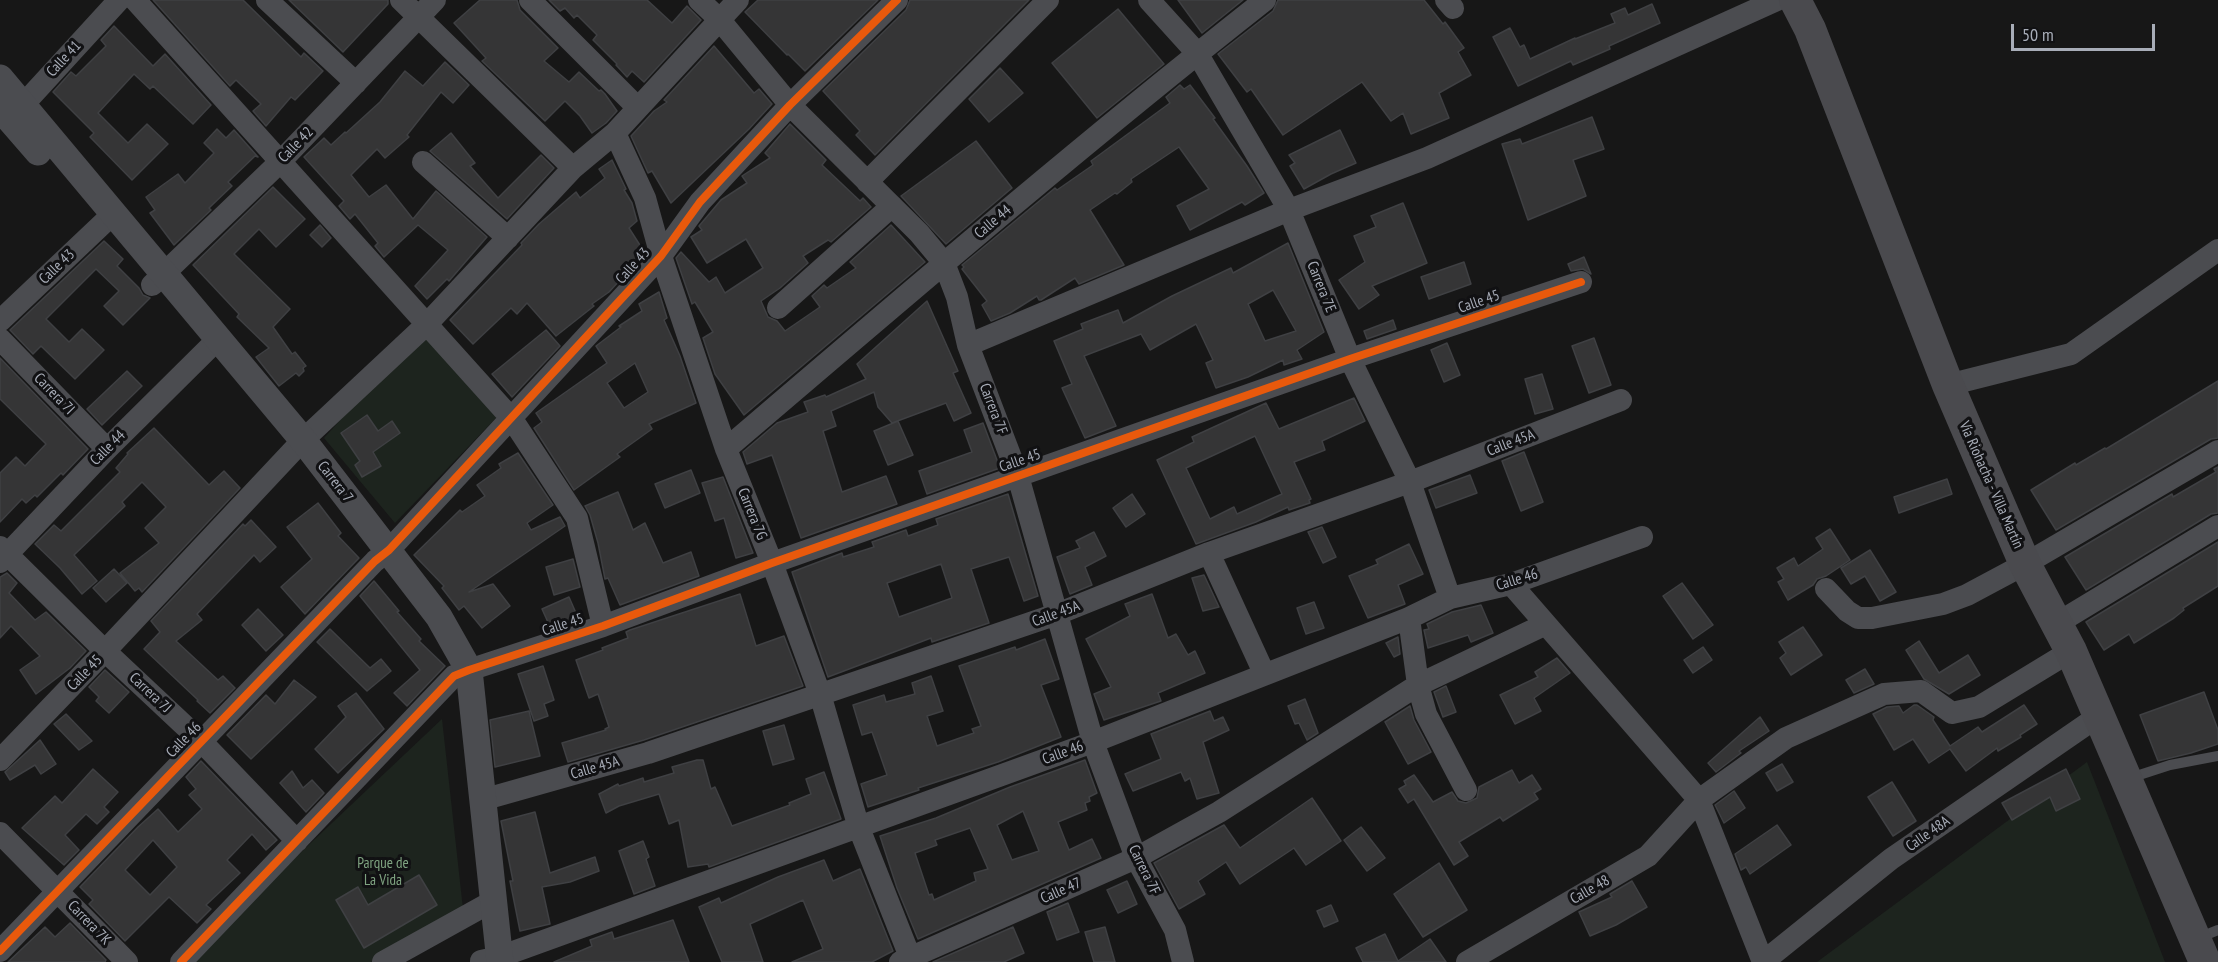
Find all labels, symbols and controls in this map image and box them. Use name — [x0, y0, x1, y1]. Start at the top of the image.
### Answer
scale bar — [2014, 12, 2158, 50]
text: 50 m — [2022, 23, 2054, 46]
street label: Calle 41 — [43, 37, 85, 81]
street label: Calle 42 — [275, 123, 317, 167]
street label: Calle 44 — [971, 201, 1015, 243]
street label: Calle 43 — [612, 244, 654, 288]
street label: Calle 43 — [35, 246, 79, 288]
street label: Carrera 7E — [1303, 259, 1339, 315]
street label: Calle 45 — [1456, 287, 1502, 317]
street label: Carrera 7I — [30, 370, 78, 418]
street label: Carrera 7F — [975, 381, 1011, 437]
street label: Vía Riohacha - Villa Martín — [1955, 419, 2027, 551]
street label: Calle 45A — [1485, 426, 1537, 460]
street label: Calle 44 — [87, 427, 129, 469]
street label: Calle 45 — [997, 446, 1043, 476]
street label: Carrera 7 — [313, 458, 357, 506]
street label: Carrera 7G — [733, 485, 771, 543]
street label: Calle 46 — [1494, 565, 1540, 595]
street label: Calle 45A — [1030, 597, 1082, 631]
street label: Calle 45 — [540, 610, 586, 640]
street label: Calle 45 — [64, 651, 106, 695]
street label: Carrera 7J — [125, 669, 175, 717]
street label: Calle 46 — [163, 718, 205, 762]
street label: Calle 46 — [1040, 737, 1086, 769]
street label: Calle 45A — [569, 753, 621, 783]
street label: Calle 48A — [1903, 812, 1953, 856]
street label: Carrera 7F — [1124, 842, 1164, 898]
park label: Parque de La Vida — [357, 855, 409, 890]
street label: Calle 48 — [1567, 872, 1613, 908]
street label: Calle 47 — [1038, 874, 1084, 908]
street label: Carrera 7K — [64, 897, 114, 949]

